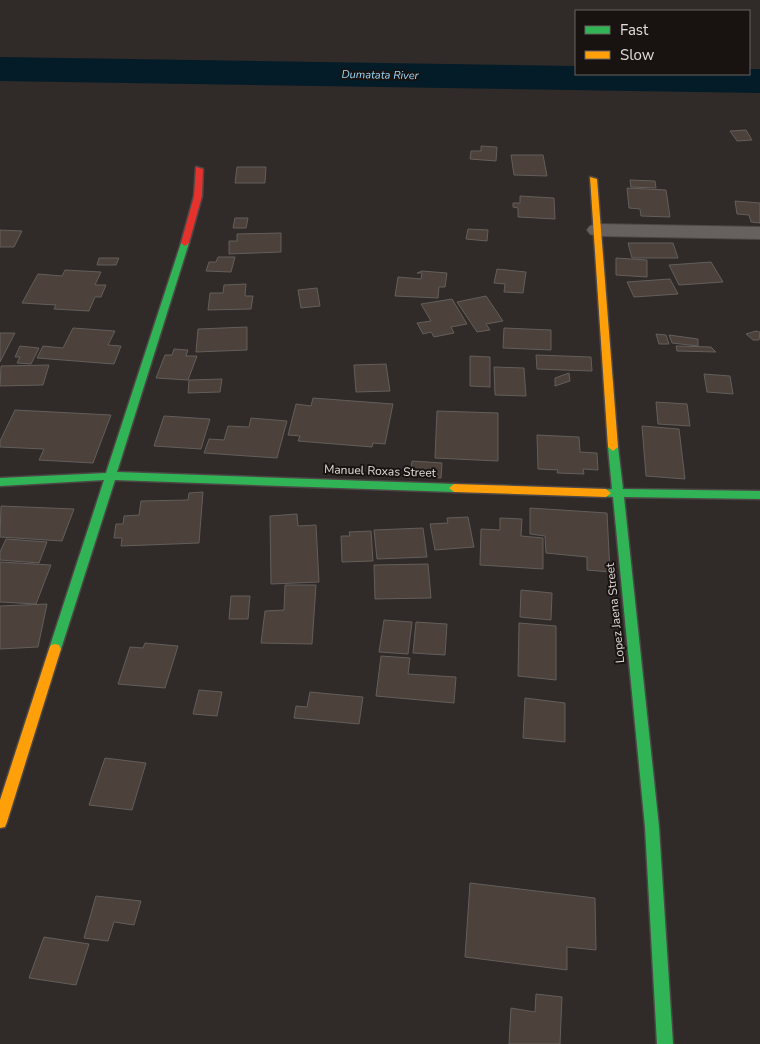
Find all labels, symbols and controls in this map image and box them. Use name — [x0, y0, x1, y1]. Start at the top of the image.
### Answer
legend — [575, 10, 750, 75]
text: Fast — [620, 20, 649, 40]
text: Slow — [620, 45, 655, 65]
water label: Dumatata River — [341, 67, 420, 83]
street label: Manuel Roxas Street — [324, 461, 437, 481]
street label: Lopez Jaena Street — [602, 561, 628, 664]

